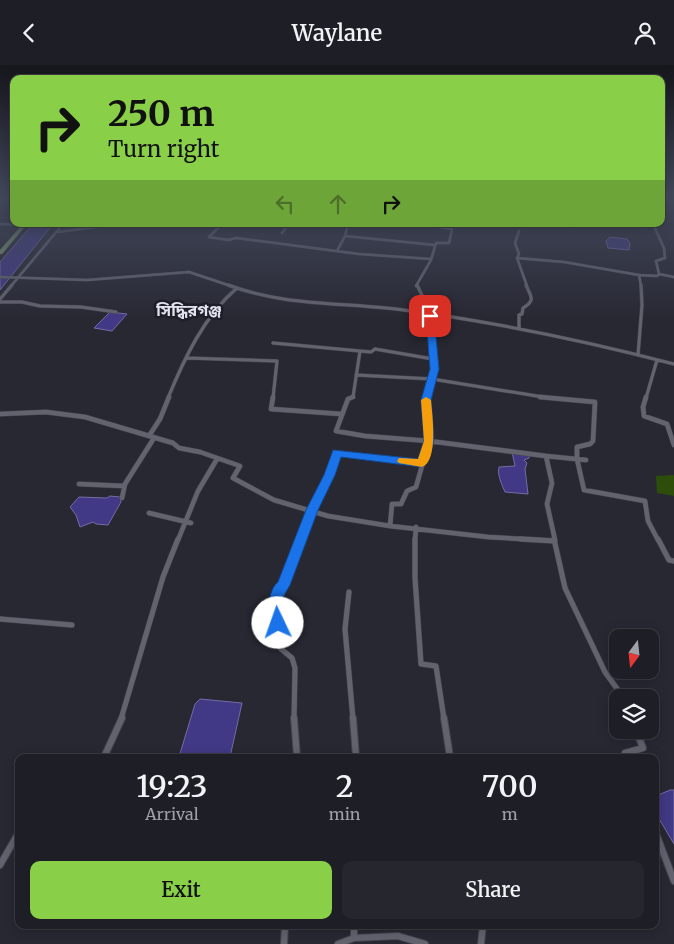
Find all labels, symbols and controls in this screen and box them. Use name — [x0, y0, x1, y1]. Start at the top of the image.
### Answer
icon: back — [15, 19, 43, 47]
text: Waylane — [292, 19, 382, 47]
icon: person — [631, 19, 659, 47]
text: 250 m — [108, 92, 214, 136]
icon: right — [25, 95, 90, 160]
text: Turn right — [108, 135, 219, 163]
icon: left — [271, 190, 299, 218]
icon: ahead — [324, 190, 352, 218]
icon: right — [377, 190, 405, 218]
pin — [409, 295, 451, 337]
district label: সিদ্ধিরগঞ্জ — [155, 300, 222, 320]
icon: arrive — [416, 302, 444, 330]
position arrow — [251, 596, 303, 648]
north arrow — [609, 629, 659, 679]
map controls — [609, 629, 659, 739]
button: layers — [609, 689, 659, 739]
text: 19:23 — [136, 767, 207, 805]
text: 2 — [336, 767, 353, 805]
text: 700 — [482, 767, 538, 805]
text: Arrival — [145, 804, 199, 824]
text: min — [329, 804, 360, 824]
text: m — [502, 804, 518, 824]
button: Exit — [30, 861, 332, 919]
button: Share — [342, 861, 644, 919]

